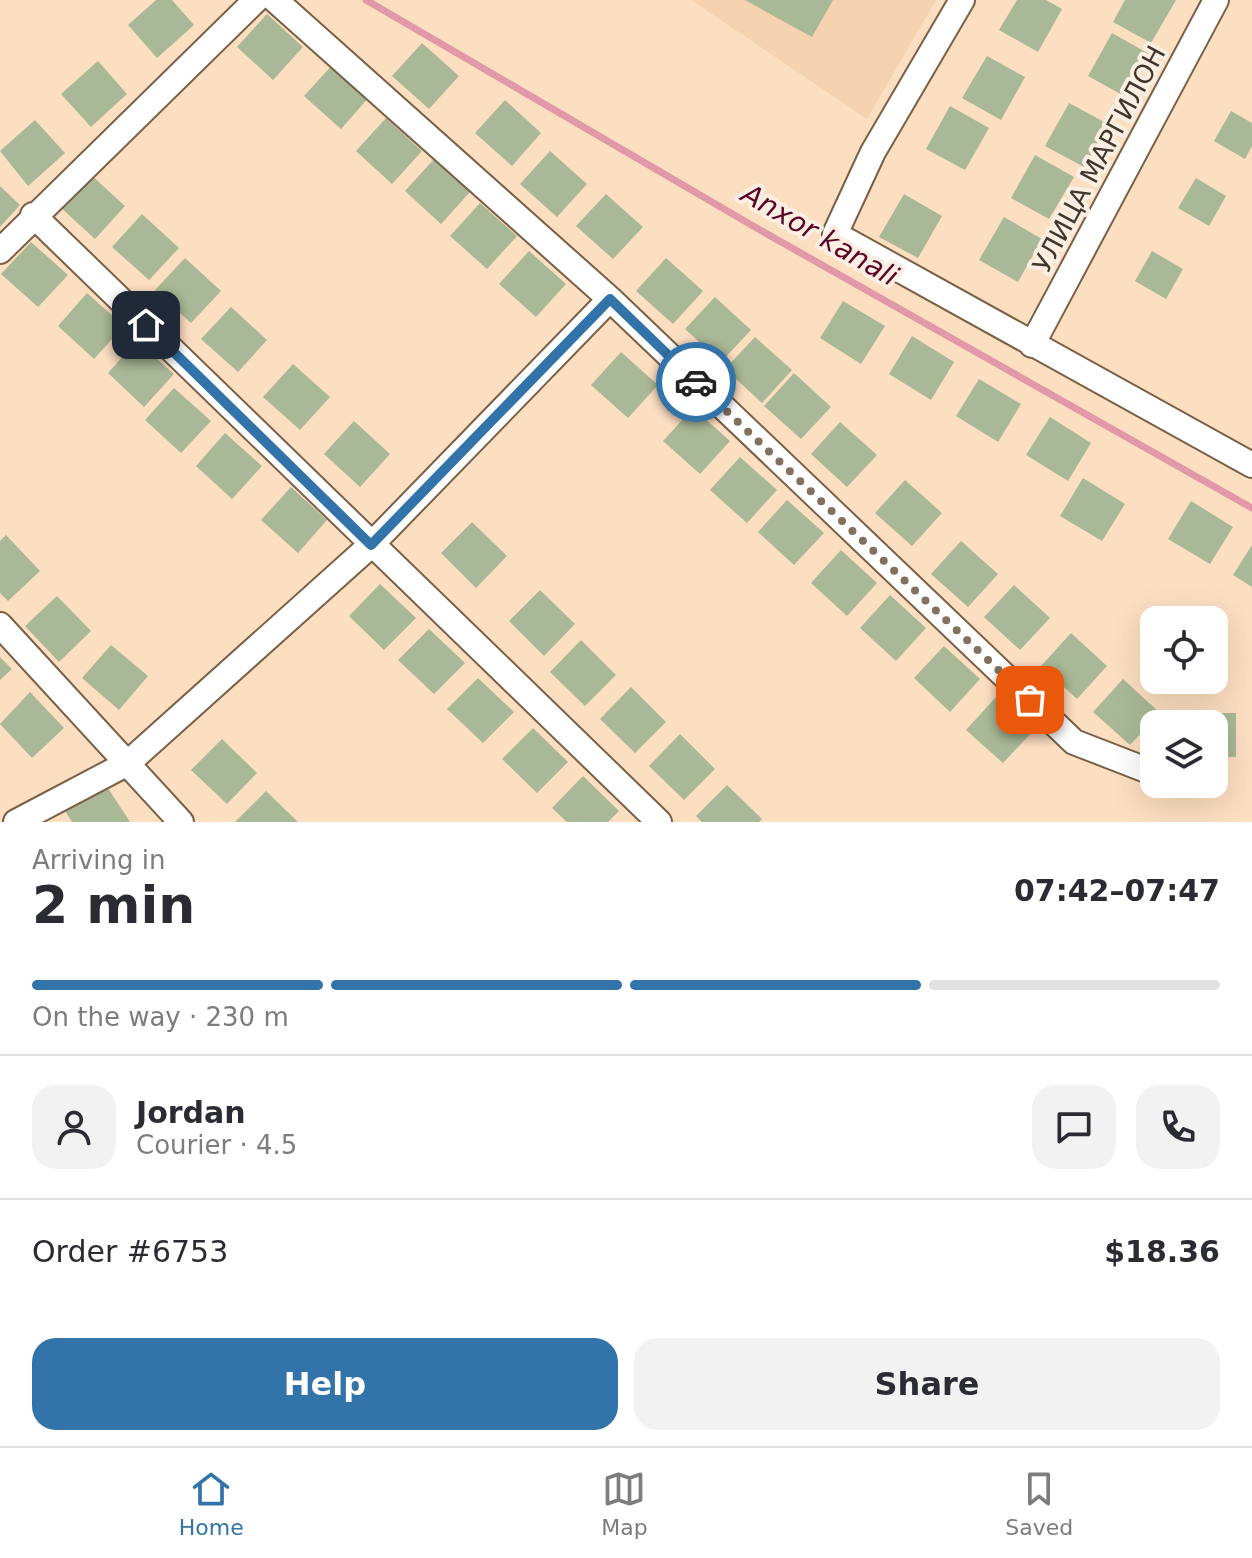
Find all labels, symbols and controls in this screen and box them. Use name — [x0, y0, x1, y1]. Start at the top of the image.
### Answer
street label: УЛИЦА МАРГИЛОН — [1027, 41, 1171, 277]
water label: Anxor kanali — [734, 176, 904, 293]
pin — [112, 291, 180, 359]
icon: home — [124, 303, 168, 347]
courier — [656, 342, 736, 422]
icon: car — [674, 360, 718, 404]
map controls — [1140, 606, 1228, 798]
button: locate — [1140, 606, 1228, 694]
pin — [996, 666, 1064, 734]
icon: bag — [1008, 678, 1052, 722]
button: layers — [1140, 710, 1228, 798]
text: Arriving in — [32, 845, 166, 875]
text: 07:42–07:47 — [1014, 873, 1220, 908]
text: 2 min — [32, 875, 195, 935]
text: On the way · 230 m — [32, 1002, 289, 1032]
button: person — [32, 1085, 116, 1169]
button: chat — [1032, 1085, 1116, 1169]
button: phone — [1136, 1085, 1220, 1169]
text: Jordan — [136, 1095, 246, 1130]
text: Courier · 4.5 — [136, 1130, 297, 1160]
text: Order #6753 — [32, 1234, 228, 1269]
text: $18.36 — [1104, 1234, 1220, 1269]
button: Help — [32, 1338, 618, 1430]
button: Share — [634, 1338, 1220, 1430]
tab: Home — [179, 1467, 244, 1540]
tab: Map — [601, 1467, 648, 1540]
tab: Saved — [1005, 1467, 1073, 1540]

